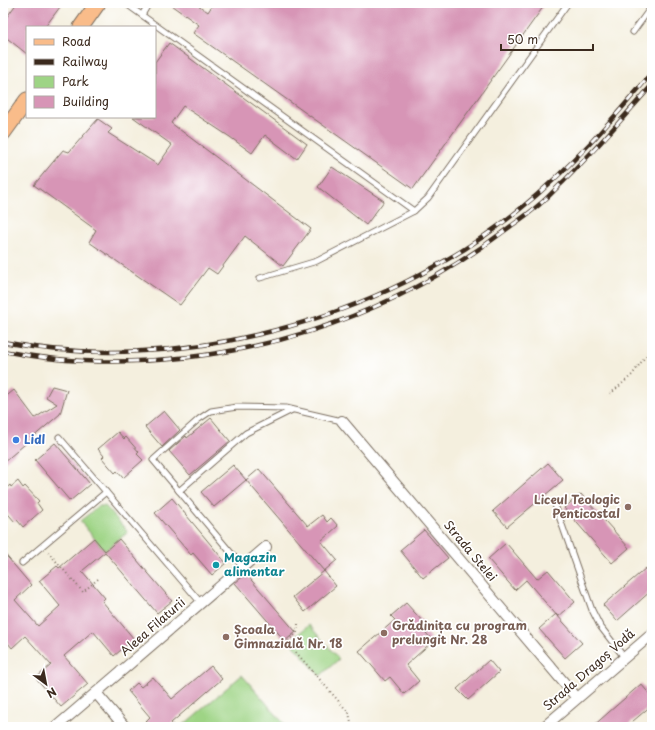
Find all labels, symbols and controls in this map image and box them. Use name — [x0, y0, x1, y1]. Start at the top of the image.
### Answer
legend — [26, 26, 156, 118]
scale bar — [501, 26, 593, 52]
text: 50 m — [507, 30, 538, 48]
text: Road — [62, 32, 91, 50]
text: Railway — [62, 52, 108, 70]
text: Park — [62, 72, 89, 90]
text: Building — [62, 92, 109, 110]
place label: Lidl — [24, 430, 46, 448]
marker: Lidl — [11, 435, 21, 445]
place label: Liceul Teologic Penticostal — [534, 490, 620, 522]
marker: Liceul Teologic Penticostal — [623, 502, 633, 512]
street label: Strada Stelei — [440, 516, 502, 585]
place label: Magazin alimentar — [224, 548, 285, 580]
marker: Magazin alimentar — [211, 560, 221, 570]
street label: Aleea Filaturii — [116, 593, 189, 660]
place label: Grădinița cu program prelungit Nr. 28 — [392, 616, 527, 648]
place label: Școala Gimnazială Nr. 18 — [234, 620, 342, 652]
street label: Strada Dragoș Vodă — [538, 624, 639, 714]
marker: Grădinița cu program prelungit Nr. 28 — [379, 628, 389, 638]
marker: Școala Gimnazială Nr. 18 — [221, 632, 231, 642]
north arrow — [26, 664, 66, 704]
text: N — [43, 683, 60, 703]

